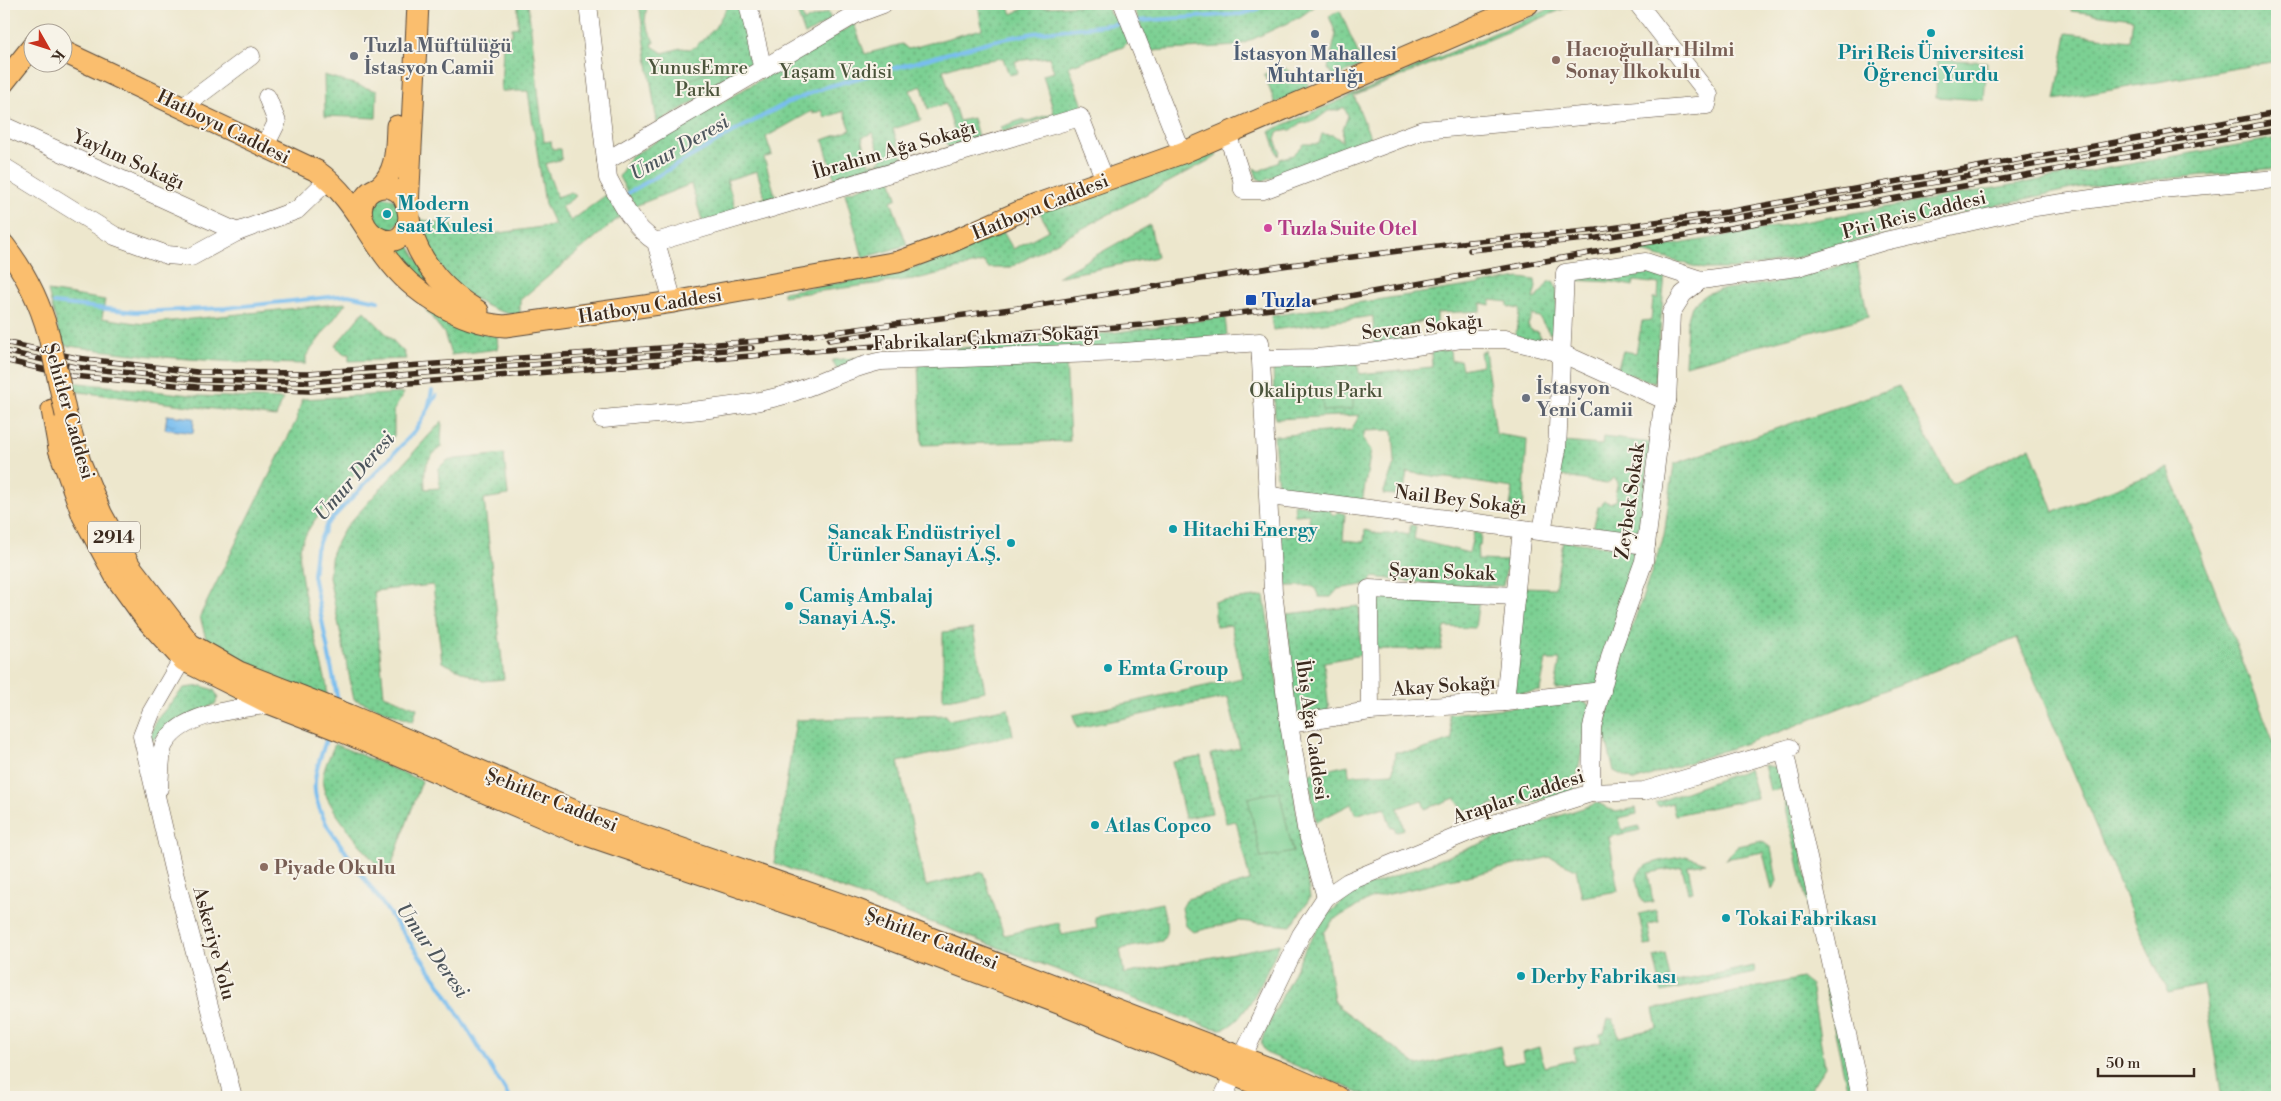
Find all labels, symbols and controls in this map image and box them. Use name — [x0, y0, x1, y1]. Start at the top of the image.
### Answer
north arrow — [22, 22, 72, 72]
marker: Piri Reis Üniversitesi Öğrenci Yurdu — [1925, 27, 1937, 39]
marker: İstasyon Mahallesi Muhtarlığı — [1309, 28, 1321, 40]
place label: Tuzla Müftülüğü İstasyon Camii — [364, 34, 512, 80]
place label: Hacıoğulları Hilmi Sonay İlkokulu — [1566, 38, 1734, 84]
place label: İstasyon Mahallesi Muhtarlığı — [1233, 40, 1397, 88]
place label: Piri Reis Üniversitesi Öğrenci Yurdu — [1838, 40, 2024, 87]
text: K — [46, 45, 68, 66]
marker: Tuzla Müftülüğü İstasyon Camii — [348, 50, 360, 62]
marker: Hacıoğulları Hilmi Sonay İlkokulu — [1550, 54, 1562, 66]
park label: YunusEmre Parkı — [647, 56, 748, 102]
park label: Yaşam Vadisi — [779, 60, 892, 84]
street label: Hatboyu Caddesi — [153, 84, 294, 170]
water label: Umur Deresi — [626, 109, 734, 187]
street label: İbrahim Ağa Sokağı — [810, 114, 979, 185]
street label: Yaylım Sokağı — [68, 124, 189, 195]
street label: Hatboyu Caddesi — [968, 169, 1112, 245]
street label: Piri Reis Caddesi — [1840, 185, 1989, 244]
place label: Modern saat Kulesi — [397, 192, 493, 238]
marker: Modern saat Kulesi — [381, 208, 393, 220]
place label: Tuzla Suite Otel — [1278, 217, 1418, 241]
marker: Tuzla Suite Otel — [1262, 222, 1274, 234]
street label: Hatboyu Caddesi — [577, 283, 724, 329]
place label: Tuzla — [1262, 289, 1312, 313]
marker: Tuzla — [1244, 293, 1258, 307]
street label: Sevcan Sokağı — [1360, 309, 1484, 345]
street label: Fabrikalar Çıkmazı Sokağı — [872, 320, 1100, 356]
street label: Şehitler Caddesi — [38, 340, 100, 482]
place label: İstasyon Yeni Camii — [1536, 374, 1633, 422]
park label: Okaliptus Parkı — [1249, 379, 1383, 403]
marker: İstasyon Yeni Camii — [1520, 392, 1532, 404]
water label: Umur Deresi — [309, 427, 401, 527]
street label: Zeybek Sokak — [1610, 440, 1650, 561]
street label: Nail Bey Sokağı — [1393, 480, 1528, 520]
place label: Hitachi Energy — [1183, 518, 1318, 542]
place label: Sancak Endüstriyel Ürünler Sanayi A.Ş. — [827, 521, 1001, 567]
road number: 2914 — [88, 522, 140, 552]
marker: Hitachi Energy — [1167, 523, 1179, 535]
marker: Sancak Endüstriyel Ürünler Sanayi A.Ş. — [1005, 537, 1017, 549]
street label: Şayan Sokak — [1389, 558, 1496, 586]
place label: Camiş Ambalaj Sanayi A.Ş. — [799, 584, 933, 630]
marker: Camiş Ambalaj Sanayi A.Ş. — [783, 600, 795, 612]
place label: Emta Group — [1118, 657, 1228, 681]
street label: İbiş Ağa Caddesi — [1290, 658, 1335, 802]
marker: Emta Group — [1102, 662, 1114, 674]
street label: Akay Sokağı — [1390, 670, 1497, 702]
street label: Şehitler Caddesi — [482, 762, 621, 837]
street label: Araplar Caddesi — [1448, 764, 1587, 830]
place label: Atlas Copco — [1104, 814, 1211, 838]
marker: Atlas Copco — [1089, 819, 1101, 831]
place label: Piyade Okulu — [274, 856, 396, 880]
marker: Piyade Okulu — [258, 861, 270, 873]
street label: Askeriye Yolu — [187, 883, 241, 1003]
water label: Umur Deresi — [390, 898, 474, 1004]
street label: Şehitler Caddesi — [862, 903, 1002, 975]
place label: Tokai Fabrikası — [1736, 907, 1877, 931]
marker: Tokai Fabrikası — [1720, 912, 1732, 924]
place label: Derby Fabrikası — [1531, 965, 1676, 989]
marker: Derby Fabrikası — [1515, 970, 1527, 982]
scale bar — [2098, 1046, 2195, 1078]
text: 50 m — [2106, 1054, 2140, 1073]

